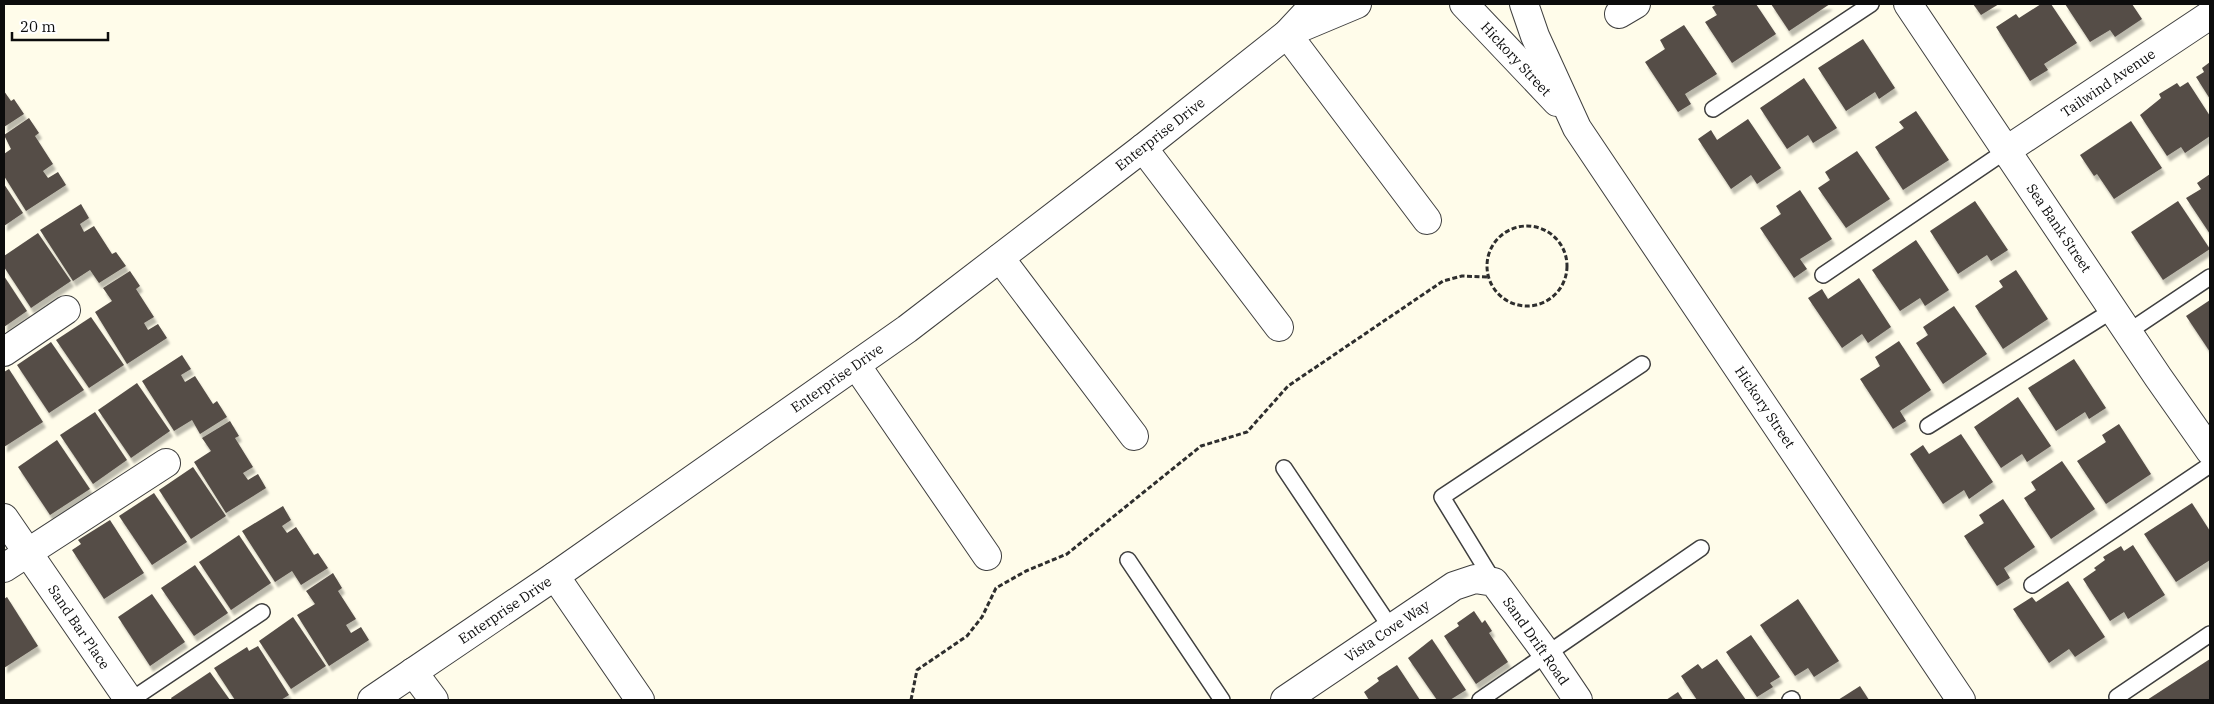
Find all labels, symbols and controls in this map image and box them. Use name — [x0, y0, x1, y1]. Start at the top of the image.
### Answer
scale bar — [12, 10, 109, 42]
text: 20 m — [20, 17, 56, 36]
street label: Hickory Street — [1477, 18, 1555, 100]
street label: Tailwind Avenue — [2057, 45, 2159, 121]
street label: Enterprise Drive — [1112, 93, 1208, 175]
street label: Sea Bank Street — [2023, 180, 2095, 276]
street label: Enterprise Drive — [787, 339, 887, 417]
street label: Hickory Street — [1731, 363, 1799, 452]
street label: Enterprise Drive — [455, 572, 555, 648]
street label: Sand Bar Place — [44, 581, 114, 673]
street label: Sand Drift Road — [1499, 593, 1573, 689]
street label: Vista Cove Way — [1341, 596, 1433, 666]

